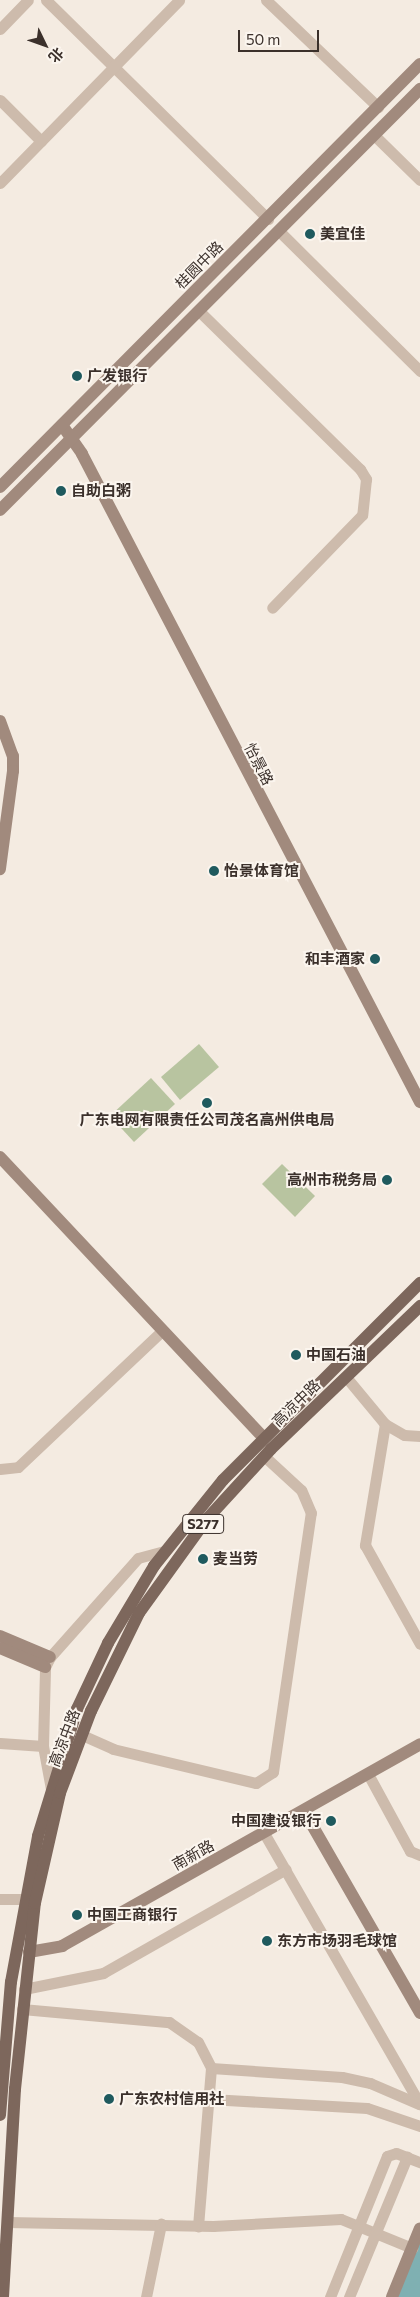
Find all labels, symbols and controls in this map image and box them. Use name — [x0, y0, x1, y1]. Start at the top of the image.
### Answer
north arrow — [20, 20, 70, 70]
scale bar — [240, 20, 321, 52]
text: 50 m — [246, 30, 280, 48]
text: 北 — [46, 44, 68, 66]
place label: 美宜佳 — [320, 225, 365, 243]
marker: 美宜佳 — [304, 228, 316, 240]
street label: 桂圆中路 — [171, 237, 227, 293]
place label: 广发银行 — [87, 367, 147, 385]
marker: 广发银行 — [71, 370, 83, 382]
place label: 自助白粥 — [71, 482, 131, 500]
marker: 自助白粥 — [55, 485, 67, 497]
street label: 怡景路 — [241, 740, 277, 788]
place label: 怡景体育馆 — [224, 862, 299, 880]
marker: 怡景体育馆 — [208, 865, 220, 877]
place label: 和丰酒家 — [305, 950, 365, 968]
marker: 和丰酒家 — [369, 953, 381, 965]
marker: 广东电网有限责任公司茂名高州供电局 — [201, 1097, 213, 1109]
place label: 广东电网有限责任公司茂名高州供电局 — [80, 1111, 334, 1129]
place label: 高州市税务局 — [287, 1171, 377, 1189]
marker: 高州市税务局 — [381, 1174, 393, 1186]
place label: 中国石油 — [306, 1346, 366, 1364]
marker: 中国石油 — [290, 1349, 302, 1361]
street label: 高凉中路 — [268, 1376, 324, 1430]
road number: S277 — [182, 1512, 224, 1536]
place label: 麦当劳 — [213, 1550, 258, 1568]
marker: 麦当劳 — [197, 1553, 209, 1565]
street label: 高凉中路 — [45, 1707, 83, 1769]
place label: 中国建设银行 — [231, 1812, 321, 1830]
marker: 中国建设银行 — [325, 1815, 337, 1827]
street label: 南新路 — [169, 1836, 217, 1874]
place label: 中国工商银行 — [87, 1906, 177, 1924]
marker: 中国工商银行 — [71, 1909, 83, 1921]
place label: 东方市场羽毛球馆 — [277, 1932, 397, 1950]
marker: 东方市场羽毛球馆 — [261, 1935, 273, 1947]
place label: 广东农村信用社 — [119, 2090, 224, 2108]
marker: 广东农村信用社 — [103, 2093, 115, 2105]

